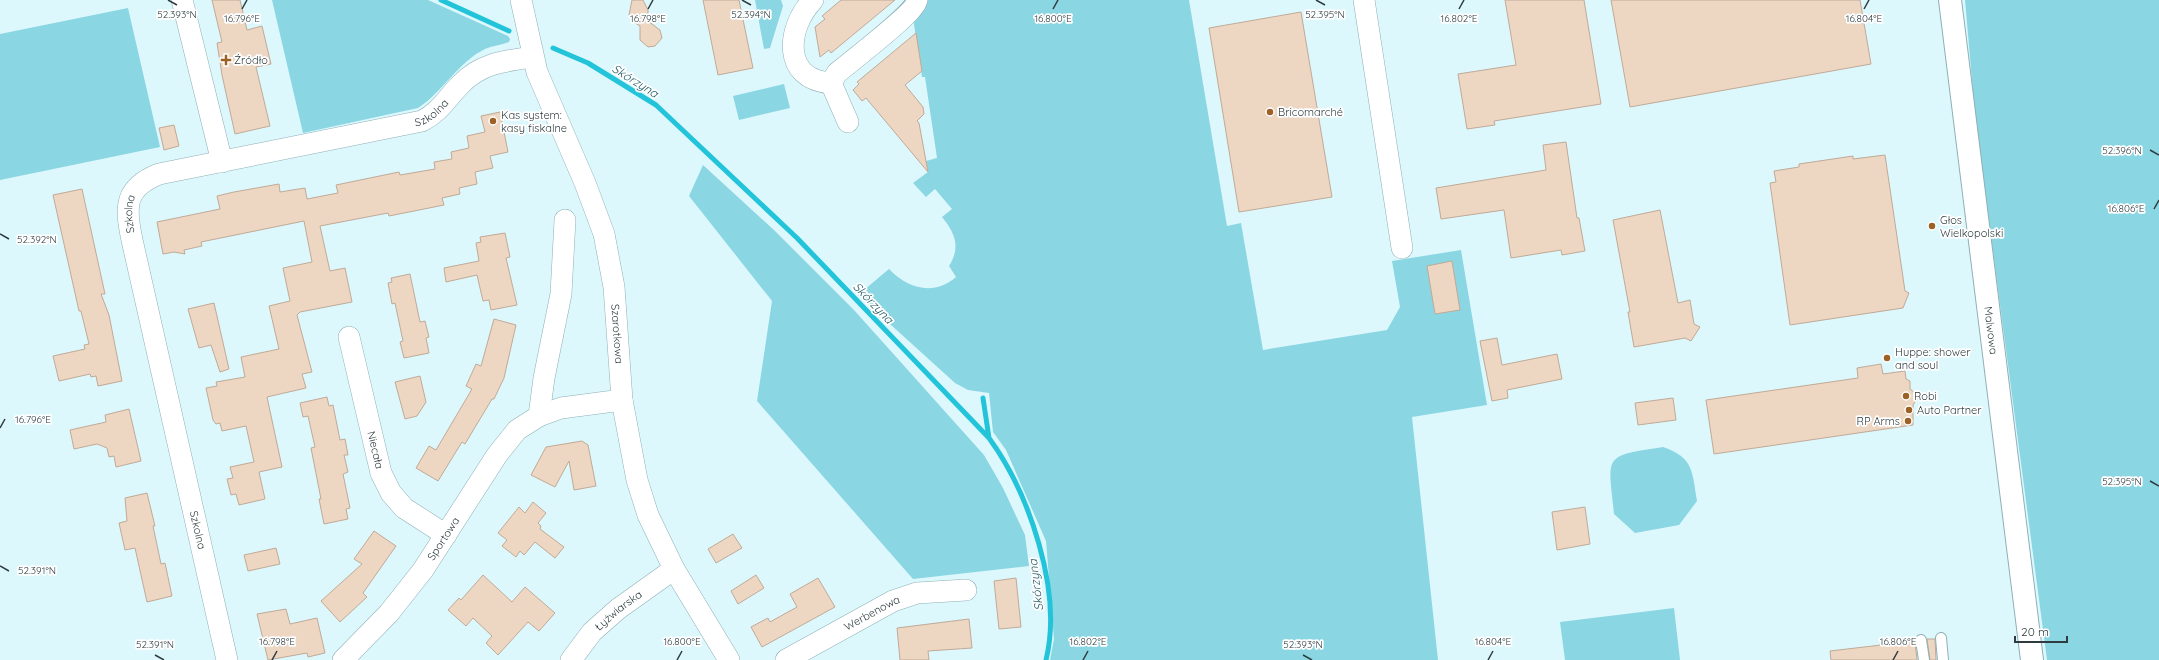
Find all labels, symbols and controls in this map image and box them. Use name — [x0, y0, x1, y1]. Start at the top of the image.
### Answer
text: 52.393°N — [157, 8, 197, 21]
text: 52.394°N — [731, 8, 771, 21]
text: 52.395°N — [1305, 8, 1345, 21]
text: 16.796°E — [224, 12, 260, 25]
text: 16.798°E — [630, 12, 666, 25]
text: 16.800°E — [1034, 12, 1072, 25]
text: 16.802°E — [1441, 12, 1478, 25]
text: 16.804°E — [1846, 12, 1883, 25]
place label: Źródło — [234, 53, 268, 67]
marker: Źródło — [221, 55, 231, 65]
water label: Skórzyna — [609, 60, 662, 101]
street label: Szkolna — [413, 96, 451, 129]
place label: Bricomarché — [1278, 105, 1343, 119]
marker: Bricomarché — [1265, 107, 1275, 117]
place label: Kas system: kasy fiskalne — [501, 108, 567, 135]
marker: Kas system: kasy fiskalne — [488, 116, 498, 126]
text: 52.396°N — [2102, 144, 2142, 157]
street label: Szkolna — [121, 192, 138, 235]
text: 16.806°E — [2108, 202, 2145, 215]
place label: Głos Wielkopolski — [1940, 213, 2003, 240]
marker: Głos Wielkopolski — [1927, 221, 1937, 231]
text: 52.392°N — [17, 233, 57, 246]
water label: Skórzyna — [850, 279, 897, 327]
street label: Szarotkowa — [608, 303, 626, 364]
street label: Malwowa — [1981, 306, 2001, 355]
place label: Huppe: shower and soul — [1895, 345, 1971, 372]
marker: Huppe: shower and soul — [1882, 353, 1892, 363]
place label: Robi — [1914, 389, 1937, 403]
marker: Robi — [1901, 391, 1911, 401]
place label: Auto Partner — [1917, 403, 1982, 417]
marker: Auto Partner — [1904, 405, 1914, 415]
text: 16.796°E — [15, 413, 51, 426]
place label: RP Arms — [1857, 414, 1900, 428]
marker: RP Arms — [1903, 416, 1913, 426]
street label: Niecała — [364, 430, 387, 470]
text: 52.395°N — [2102, 475, 2142, 488]
street label: Szkolna — [187, 509, 209, 551]
street label: Sportowa — [424, 514, 462, 563]
water label: Skórzyna — [1025, 558, 1046, 612]
text: 52.391°N — [18, 564, 56, 577]
street label: Łyżwiarska — [591, 587, 645, 634]
street label: Werbenowa — [841, 592, 902, 634]
scale bar — [2015, 618, 2067, 644]
text: 20 m — [2021, 624, 2049, 639]
text: 16.798°E — [259, 635, 295, 648]
text: 16.800°E — [663, 635, 701, 648]
text: 16.802°E — [1070, 635, 1107, 648]
text: 16.804°E — [1475, 635, 1512, 648]
text: 16.806°E — [1880, 635, 1917, 648]
text: 52.391°N — [136, 638, 174, 651]
text: 52.393°N — [1283, 638, 1323, 651]

